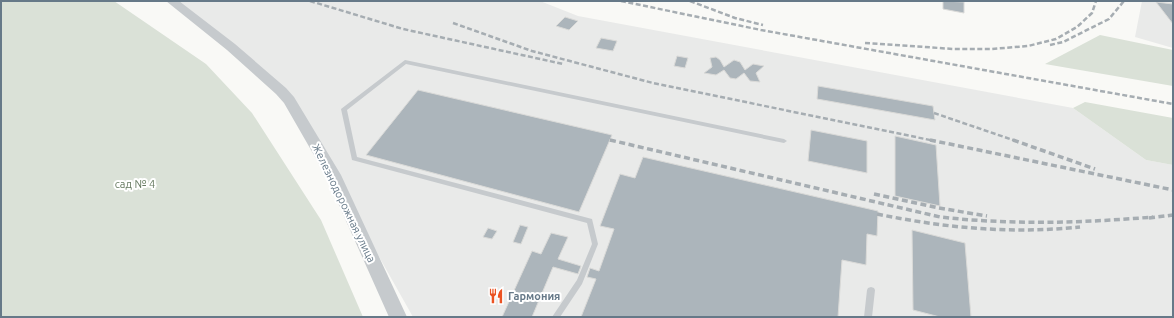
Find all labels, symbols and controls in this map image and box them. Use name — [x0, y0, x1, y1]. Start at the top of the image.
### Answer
street label: Железнодорожная улица — [310, 142, 378, 264]
park label: сад № 4 — [115, 178, 155, 190]
restaurant icon: Гармония — [487, 287, 505, 305]
place label: Гармония — [508, 290, 560, 302]

